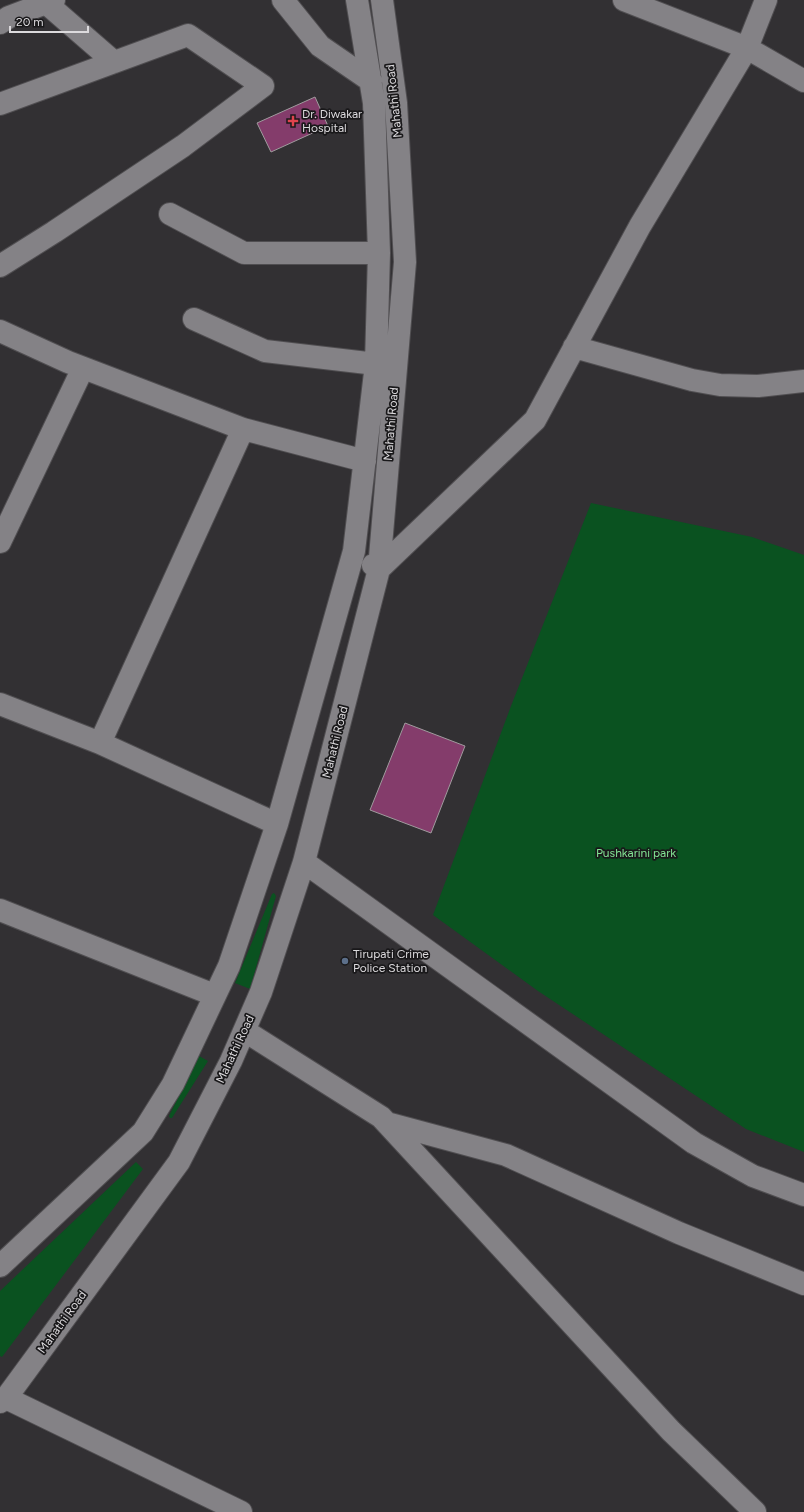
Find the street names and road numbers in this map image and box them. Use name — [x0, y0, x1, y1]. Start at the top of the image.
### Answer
street label: Mahathi Road — [383, 64, 405, 138]
street label: Mahathi Road — [381, 387, 401, 461]
street label: Mahathi Road — [319, 705, 351, 779]
street label: Mahathi Road — [213, 1013, 257, 1085]
street label: Mahathi Road — [35, 1288, 89, 1356]

